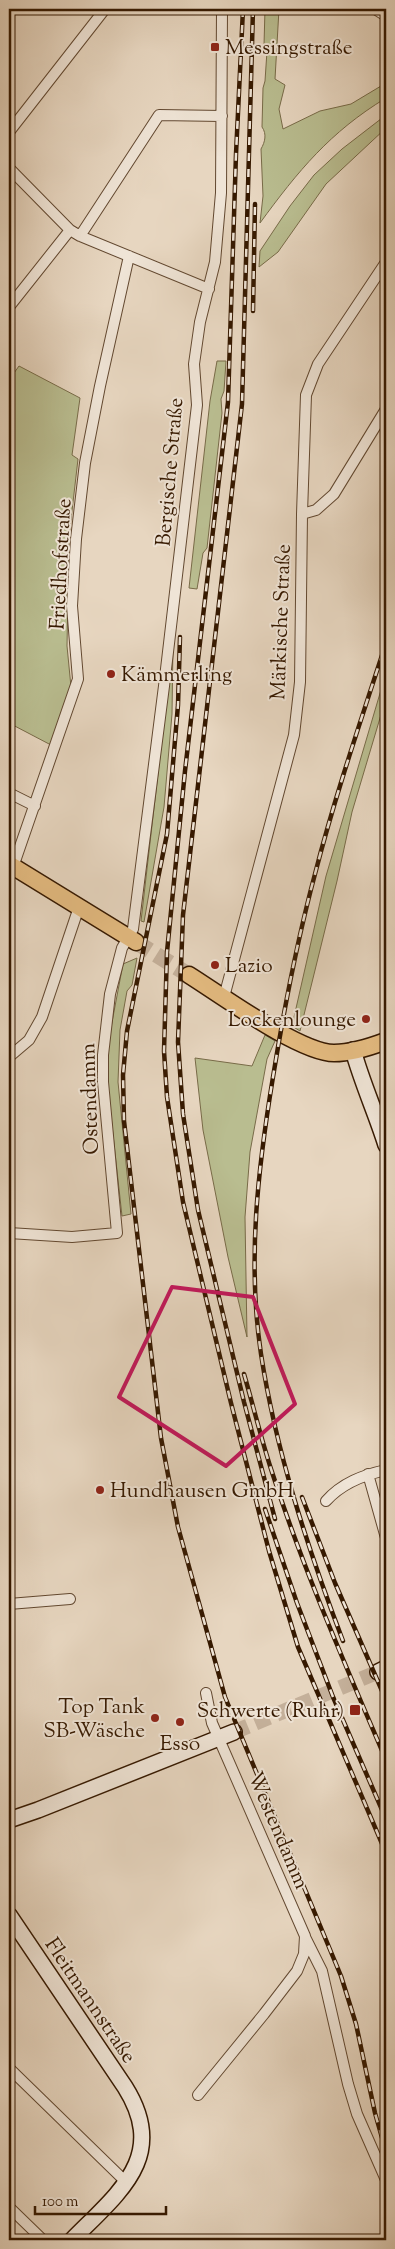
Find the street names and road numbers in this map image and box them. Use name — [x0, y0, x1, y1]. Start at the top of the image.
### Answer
street label: Bergische Straße — [150, 397, 192, 548]
street label: Friedhofstraße — [44, 498, 80, 631]
street label: Märkische Straße — [264, 544, 300, 701]
street label: Ostendamm — [74, 1043, 108, 1155]
street label: Westendamm — [239, 1767, 315, 1894]
street label: Fleitmannstraße — [36, 1932, 143, 2070]

